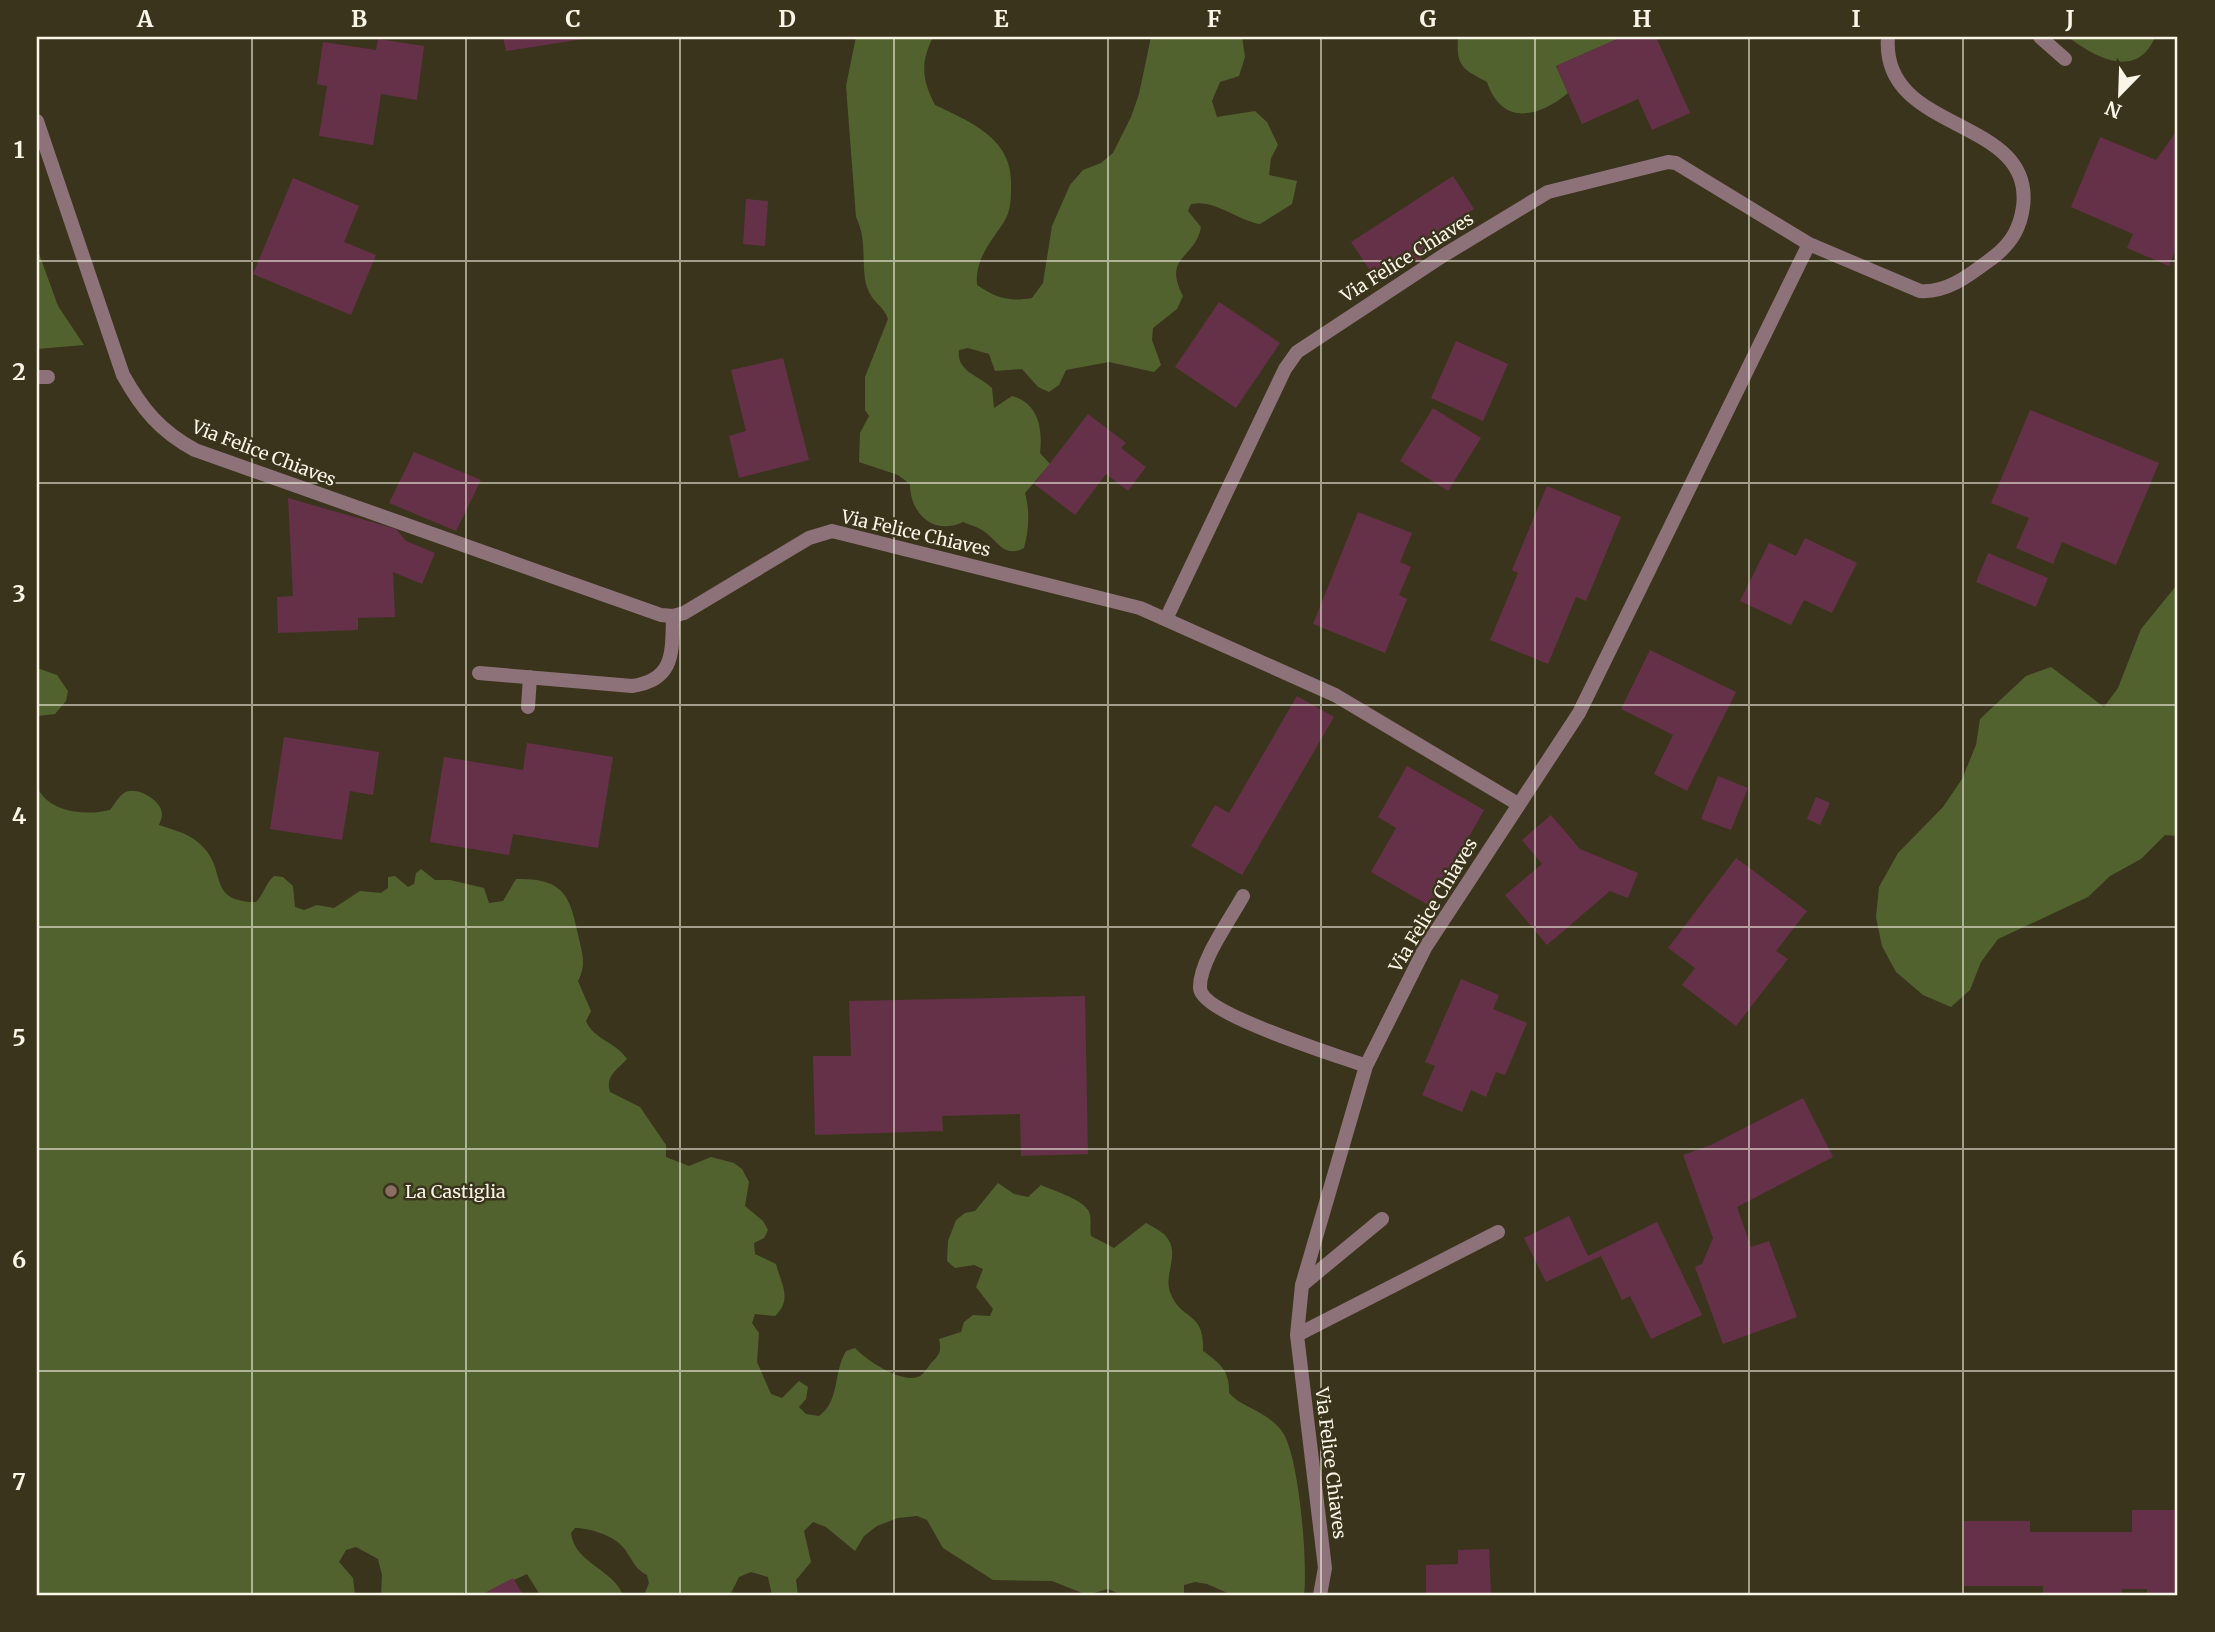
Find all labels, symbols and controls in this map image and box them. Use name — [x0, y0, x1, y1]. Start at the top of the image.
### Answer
text: A — [136, 4, 154, 33]
text: B — [351, 4, 367, 33]
text: C — [565, 4, 581, 33]
text: D — [778, 4, 796, 33]
text: E — [993, 4, 1009, 33]
text: F — [1207, 4, 1221, 33]
text: G — [1420, 4, 1437, 33]
text: H — [1633, 4, 1652, 33]
text: I — [1851, 4, 1861, 33]
text: J — [2064, 4, 2075, 33]
north arrow — [2086, 60, 2156, 130]
text: N — [2102, 96, 2125, 124]
text: 1 — [14, 135, 25, 164]
street label: Via Felice Chiaves — [1335, 207, 1478, 308]
text: 2 — [12, 357, 26, 386]
street label: Via Felice Chiaves — [188, 415, 339, 491]
street label: Via Felice Chiaves — [838, 504, 993, 561]
text: 3 — [12, 579, 26, 608]
text: 4 — [12, 801, 27, 830]
street label: Via Felice Chiaves — [1383, 834, 1482, 977]
text: 5 — [12, 1023, 26, 1052]
place label: La Castiglia — [405, 1180, 506, 1203]
marker: La Castiglia — [383, 1183, 399, 1199]
text: 6 — [12, 1245, 26, 1274]
street label: Via Felice Chiaves — [1310, 1385, 1352, 1540]
text: 7 — [12, 1467, 26, 1496]

